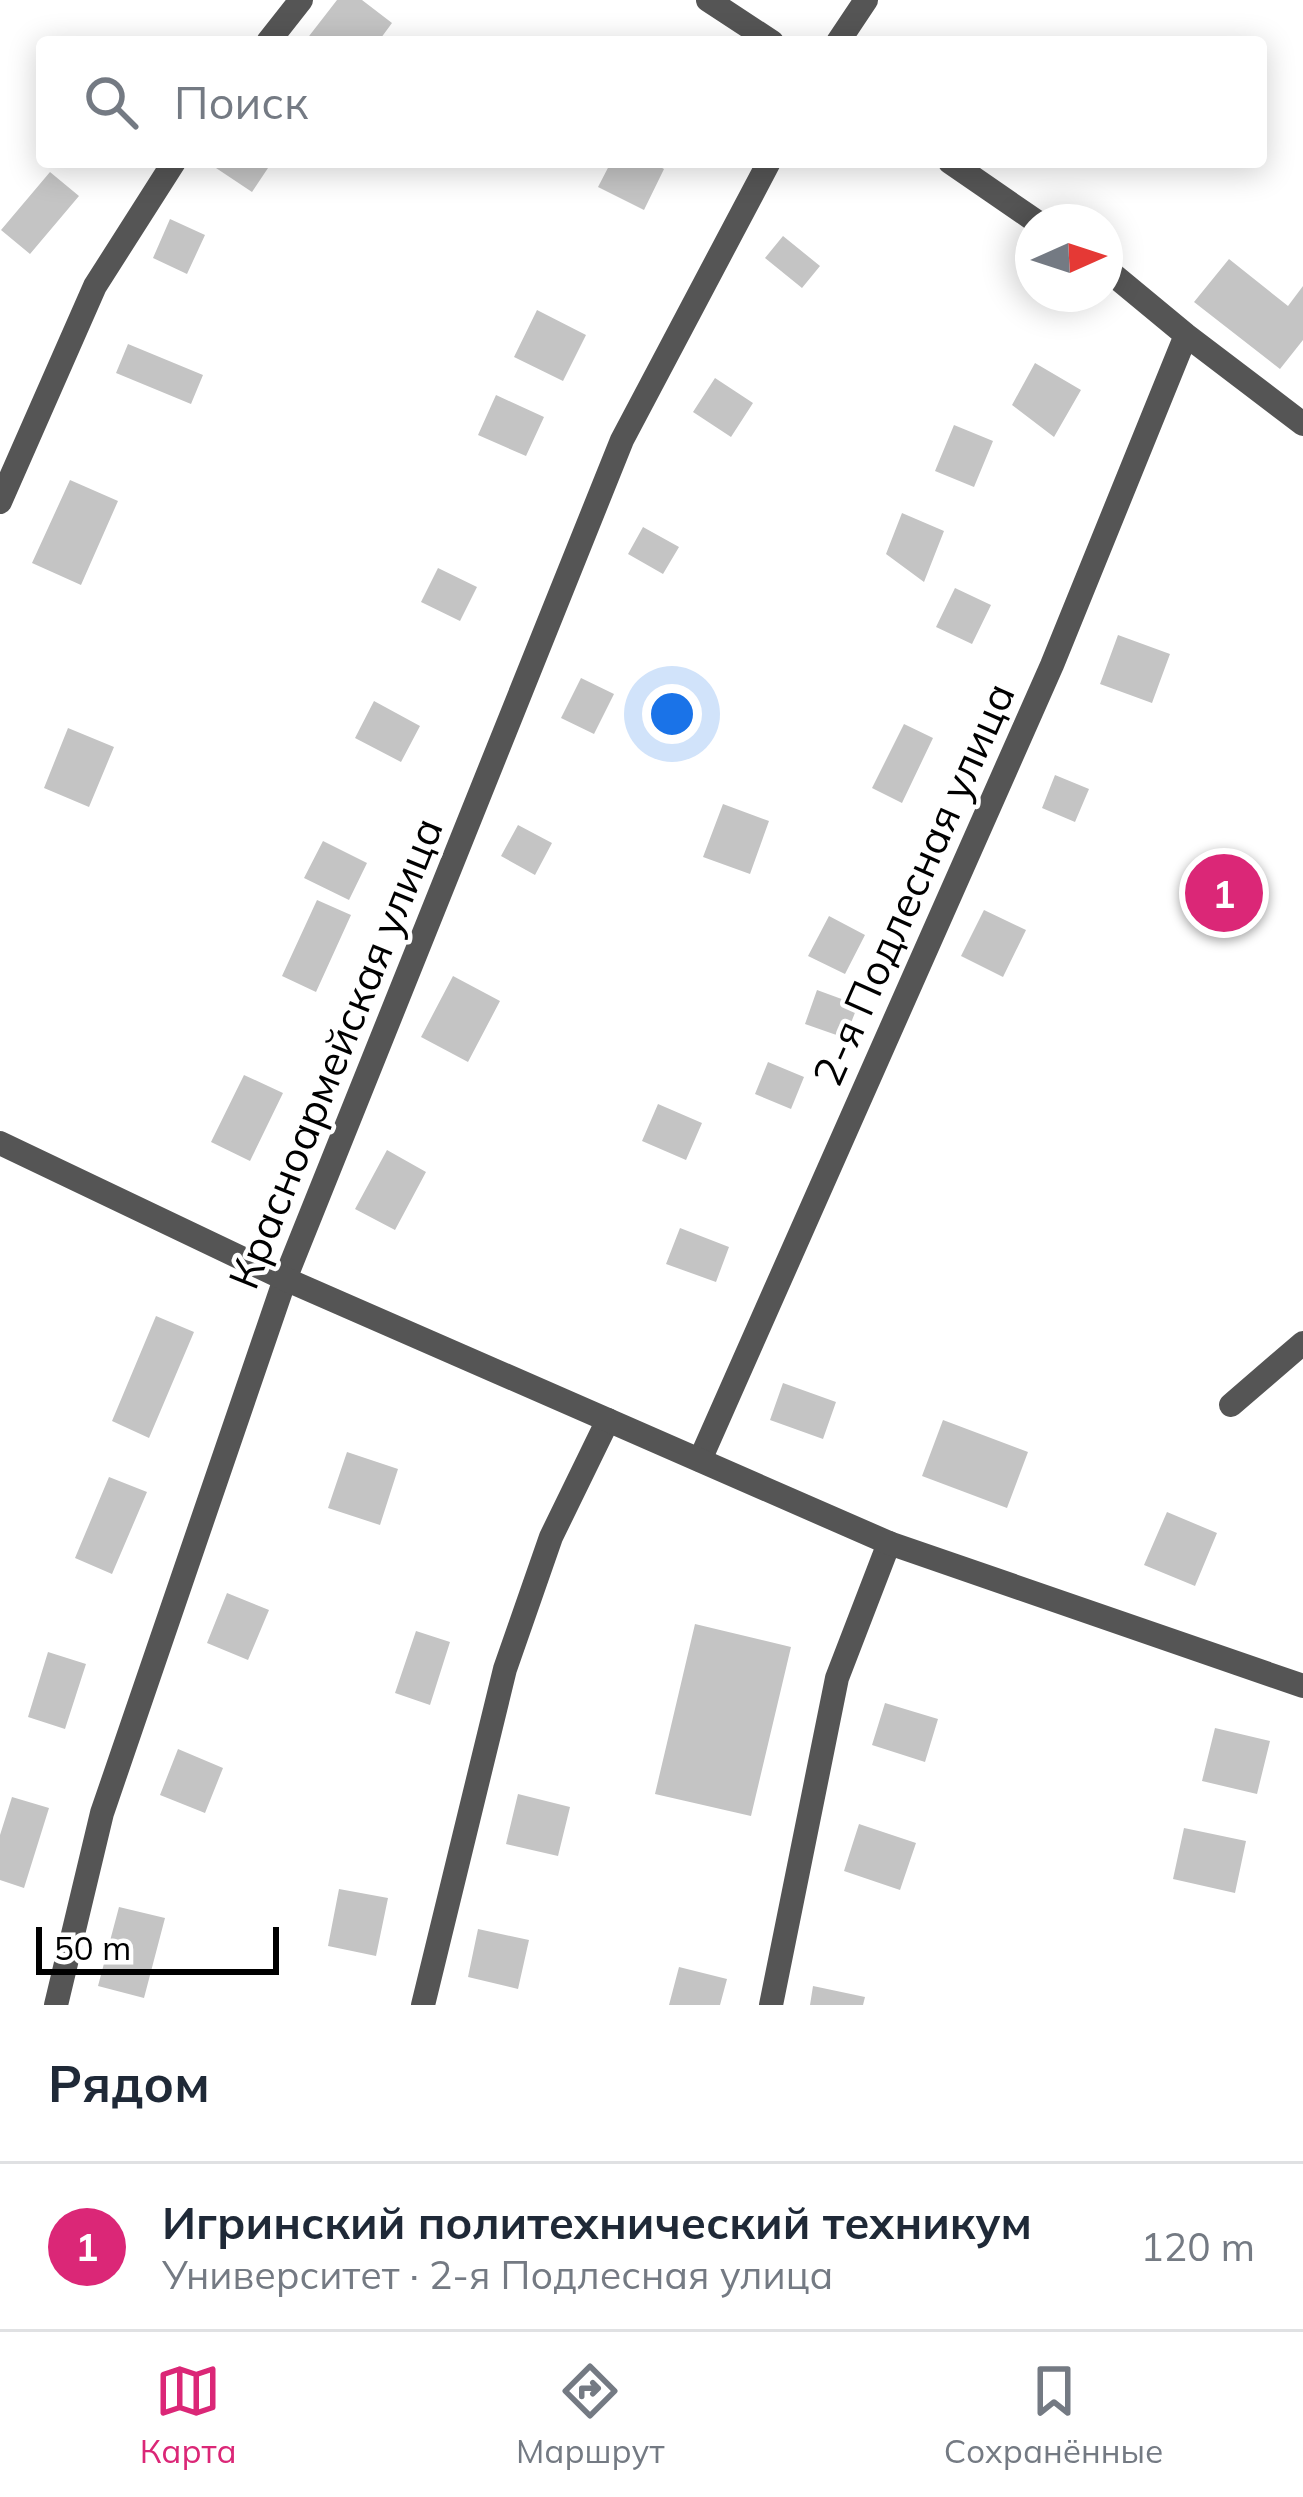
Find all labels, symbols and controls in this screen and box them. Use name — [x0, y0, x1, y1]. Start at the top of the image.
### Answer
search box — [36, 36, 1267, 168]
icon: search — [78, 69, 144, 135]
text: Поиск — [174, 74, 308, 130]
north arrow — [1015, 204, 1123, 312]
street label: 2-я Подлесная улица — [800, 674, 1026, 1094]
your location — [642, 684, 702, 744]
street label: Красноармейская улица — [216, 810, 454, 1296]
pin: 1 — [1185, 848, 1263, 938]
scale bar — [36, 1921, 279, 1974]
text: 50 m — [54, 1927, 131, 1968]
text: Рядом — [48, 2051, 210, 2115]
text: Игринский политехнический техникум — [162, 2194, 1032, 2250]
text: 1 — [75, 2222, 99, 2271]
text: 120 m — [1140, 2222, 1255, 2271]
text: Университет · 2-я Подлесная улица — [162, 2250, 833, 2299]
tab: Карта — [140, 2358, 237, 2471]
tab: Маршрут — [516, 2358, 664, 2471]
tab: Сохранённые — [944, 2358, 1163, 2471]

